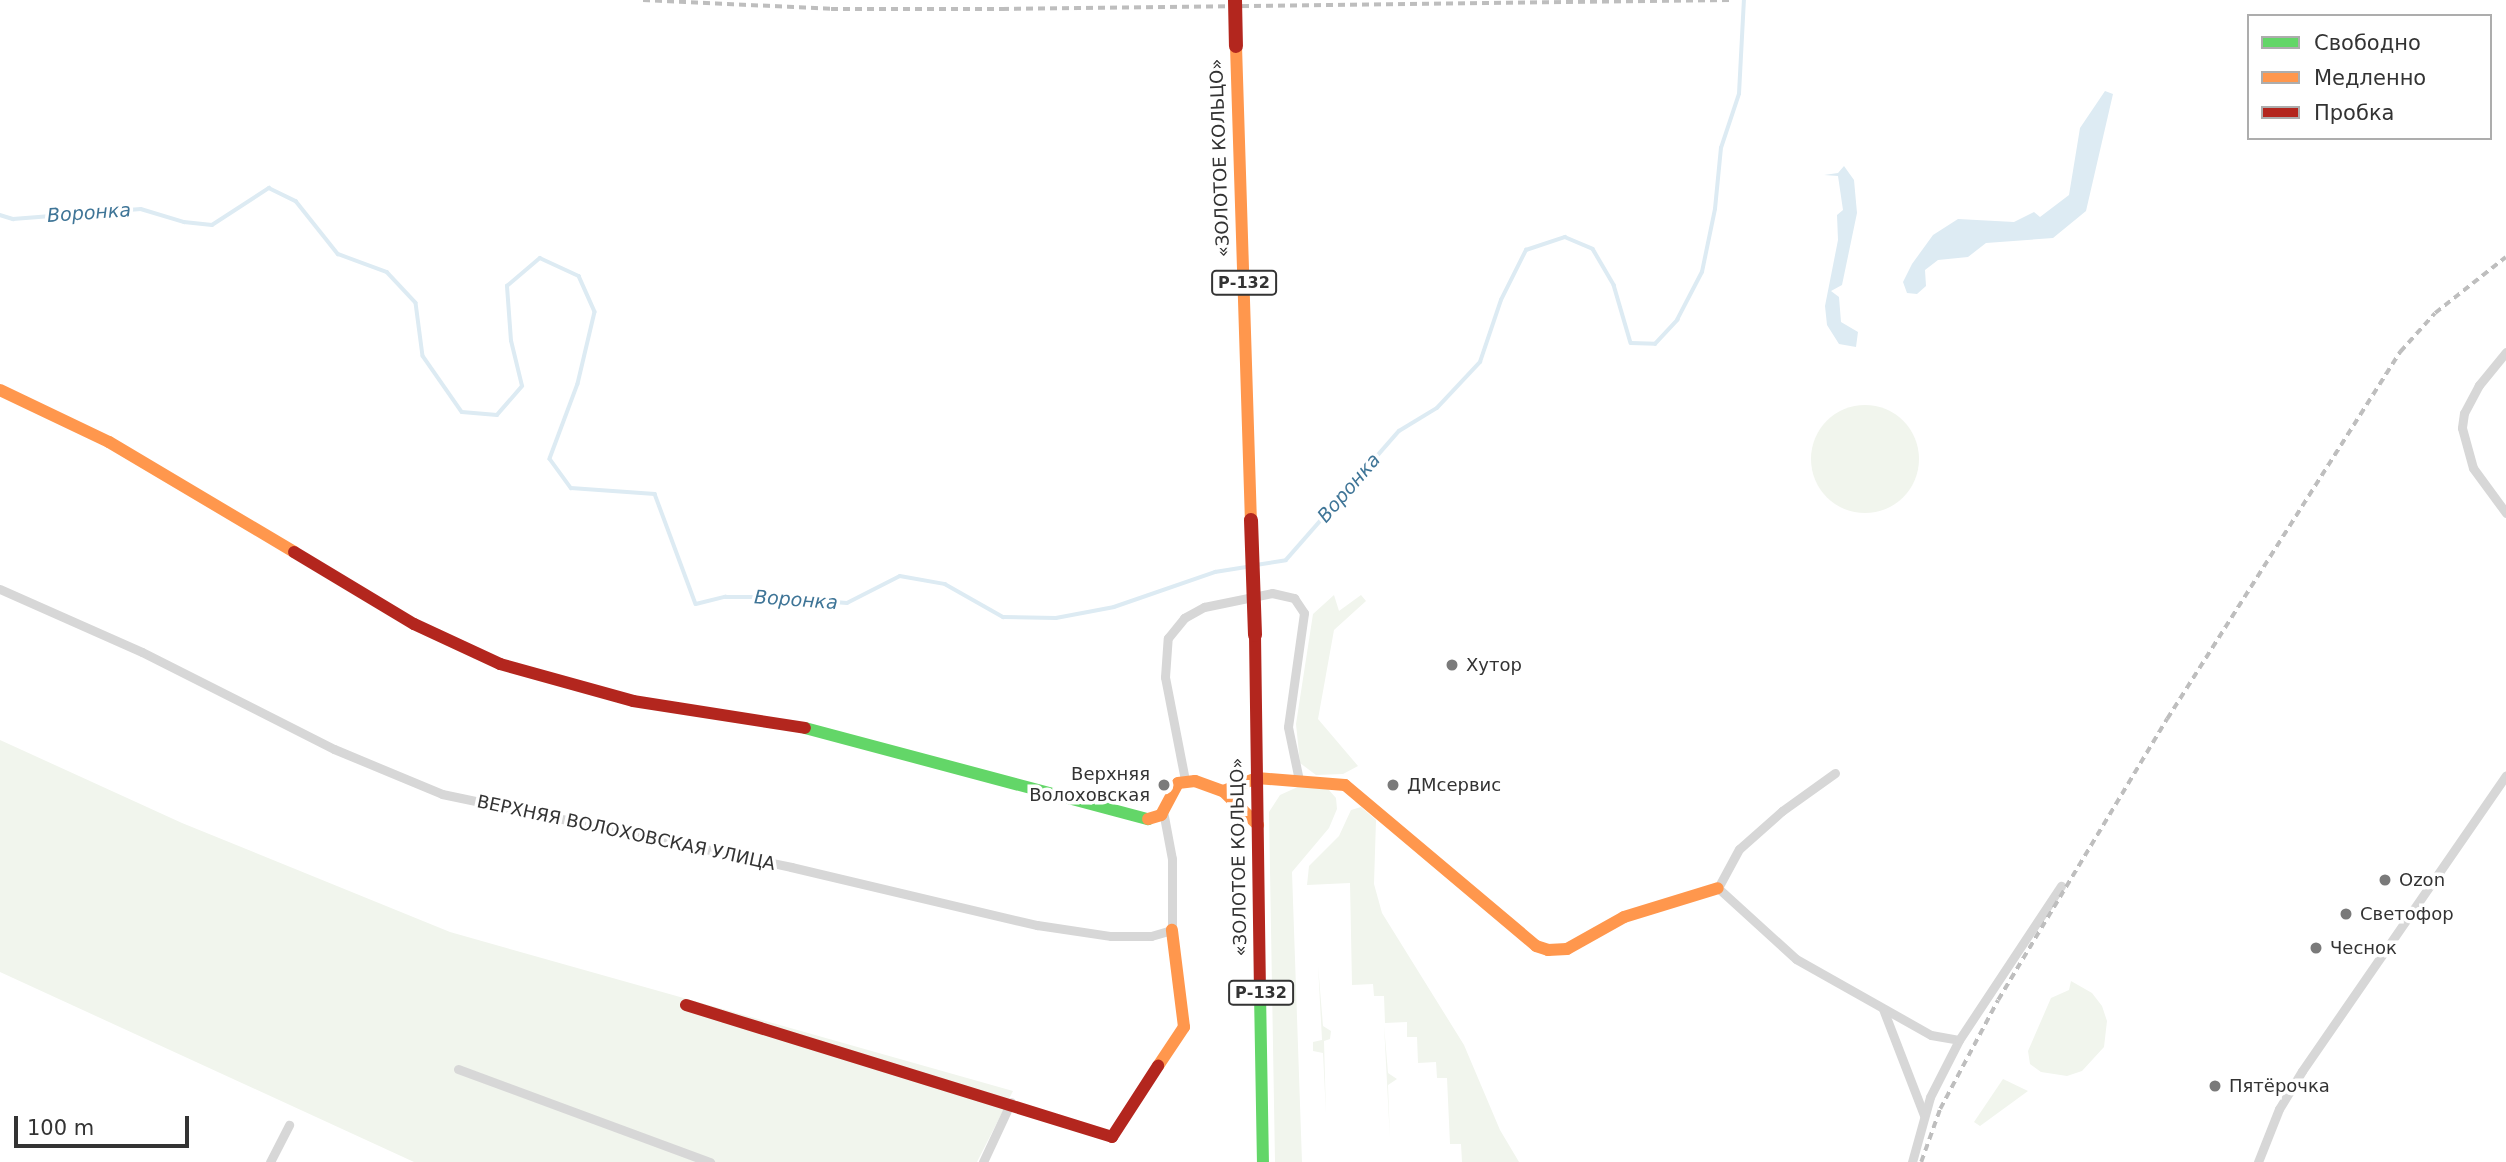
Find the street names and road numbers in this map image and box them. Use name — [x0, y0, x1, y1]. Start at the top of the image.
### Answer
street label: «ЗОЛОТОЕ КОЛЬЦО» — [1206, 58, 1234, 258]
road number: Р-132 — [1211, 270, 1277, 296]
street label: «ЗОЛОТОЕ КОЛЬЦО» — [1226, 757, 1252, 957]
street label: ВЕРХНЯЯ ВОЛОХОВСКАЯ УЛИЦА — [475, 791, 777, 875]
road number: Р-132 — [1228, 981, 1294, 1006]

